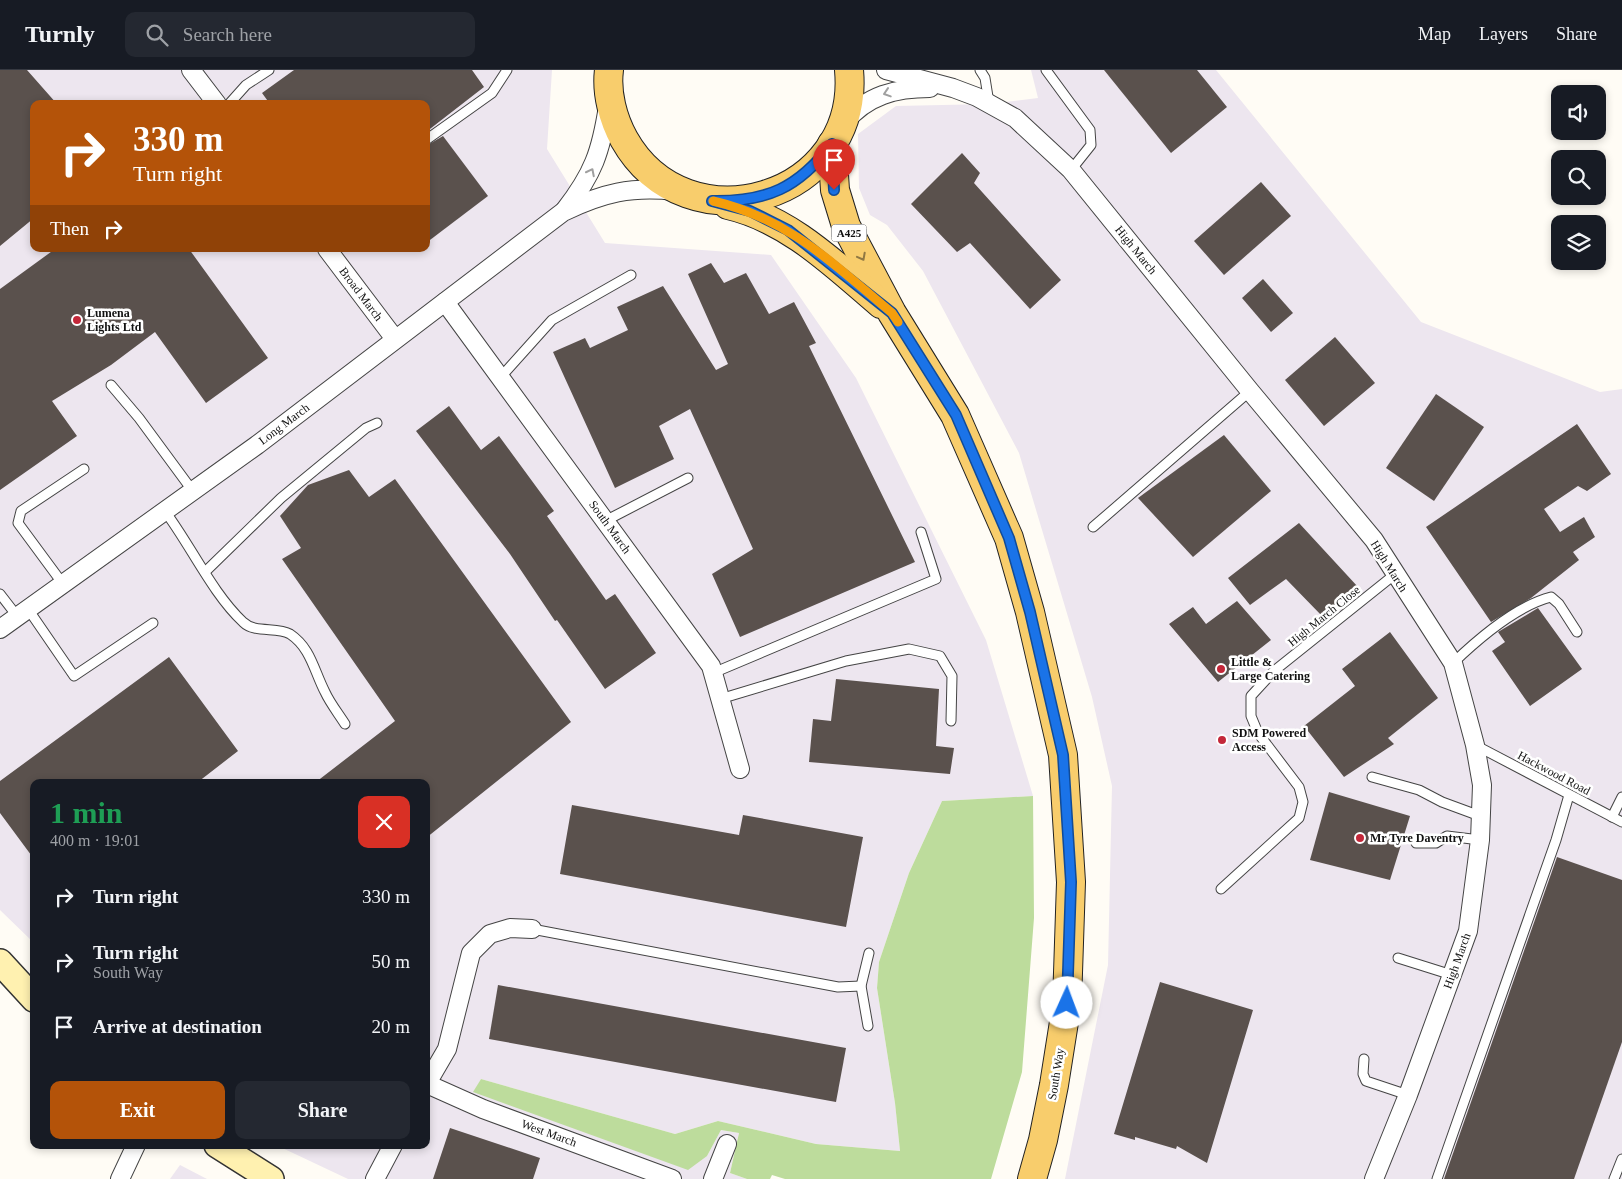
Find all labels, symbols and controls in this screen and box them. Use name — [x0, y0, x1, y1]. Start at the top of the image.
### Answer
search box — [125, 12, 475, 57]
text: Turnly — [25, 21, 95, 47]
icon: search — [143, 21, 171, 49]
text: Search here — [183, 24, 272, 45]
text: Map — [1418, 24, 1451, 44]
text: Layers — [1479, 24, 1528, 44]
text: Share — [1556, 24, 1597, 44]
map controls — [1551, 85, 1606, 270]
button: sound — [1551, 85, 1606, 140]
one-way arrow — [884, 87, 892, 97]
icon: right — [50, 120, 115, 185]
text: 330 m — [133, 120, 223, 159]
pin — [813, 139, 855, 190]
icon: arrive — [820, 146, 848, 174]
button: search — [1551, 150, 1606, 205]
text: Turn right — [133, 161, 222, 186]
one-way arrow — [584, 168, 595, 177]
icon: right — [99, 215, 127, 243]
button: layers — [1551, 215, 1606, 270]
text: Then — [50, 218, 89, 239]
street label: High March — [1112, 223, 1160, 277]
road number: A425 — [832, 224, 866, 242]
one-way arrow — [856, 252, 866, 261]
street label: Broad March — [336, 264, 386, 324]
place label: Lumena Lights Ltd — [87, 306, 142, 334]
marker: Lumena Lights Ltd — [71, 314, 83, 326]
street label: Long March — [256, 400, 312, 448]
street label: South March — [586, 498, 634, 556]
street label: High March — [1368, 538, 1410, 594]
street label: High March Close — [1285, 583, 1363, 649]
place label: Little & Large Catering — [1231, 655, 1310, 683]
marker: Little & Large Catering — [1215, 663, 1227, 675]
place label: SDM Powered Access — [1232, 726, 1306, 754]
marker: SDM Powered Access — [1216, 734, 1228, 746]
street label: Hackwood Road — [1515, 748, 1593, 798]
text: 1 min — [50, 796, 123, 829]
button: close — [358, 796, 410, 848]
place label: Mr Tyre Daventry — [1370, 831, 1464, 845]
text: 400 m · 19:01 — [50, 832, 140, 849]
marker: Mr Tyre Daventry — [1354, 832, 1366, 844]
icon: right — [50, 883, 78, 911]
text: Turn right — [93, 886, 178, 907]
text: 330 m — [362, 886, 410, 907]
street label: High March — [1440, 931, 1474, 991]
text: Turn right — [93, 942, 178, 963]
icon: right — [50, 948, 78, 976]
text: 50 m — [371, 951, 410, 972]
text: South Way — [93, 964, 163, 981]
position arrow — [1040, 976, 1092, 1028]
icon: arrive — [50, 1013, 78, 1041]
text: Arrive at destination — [93, 1016, 262, 1037]
text: 20 m — [371, 1016, 410, 1037]
street label: South Way — [1045, 1047, 1067, 1101]
button: Exit — [50, 1081, 225, 1139]
button: Share — [235, 1081, 410, 1139]
street label: West March — [519, 1117, 579, 1149]

